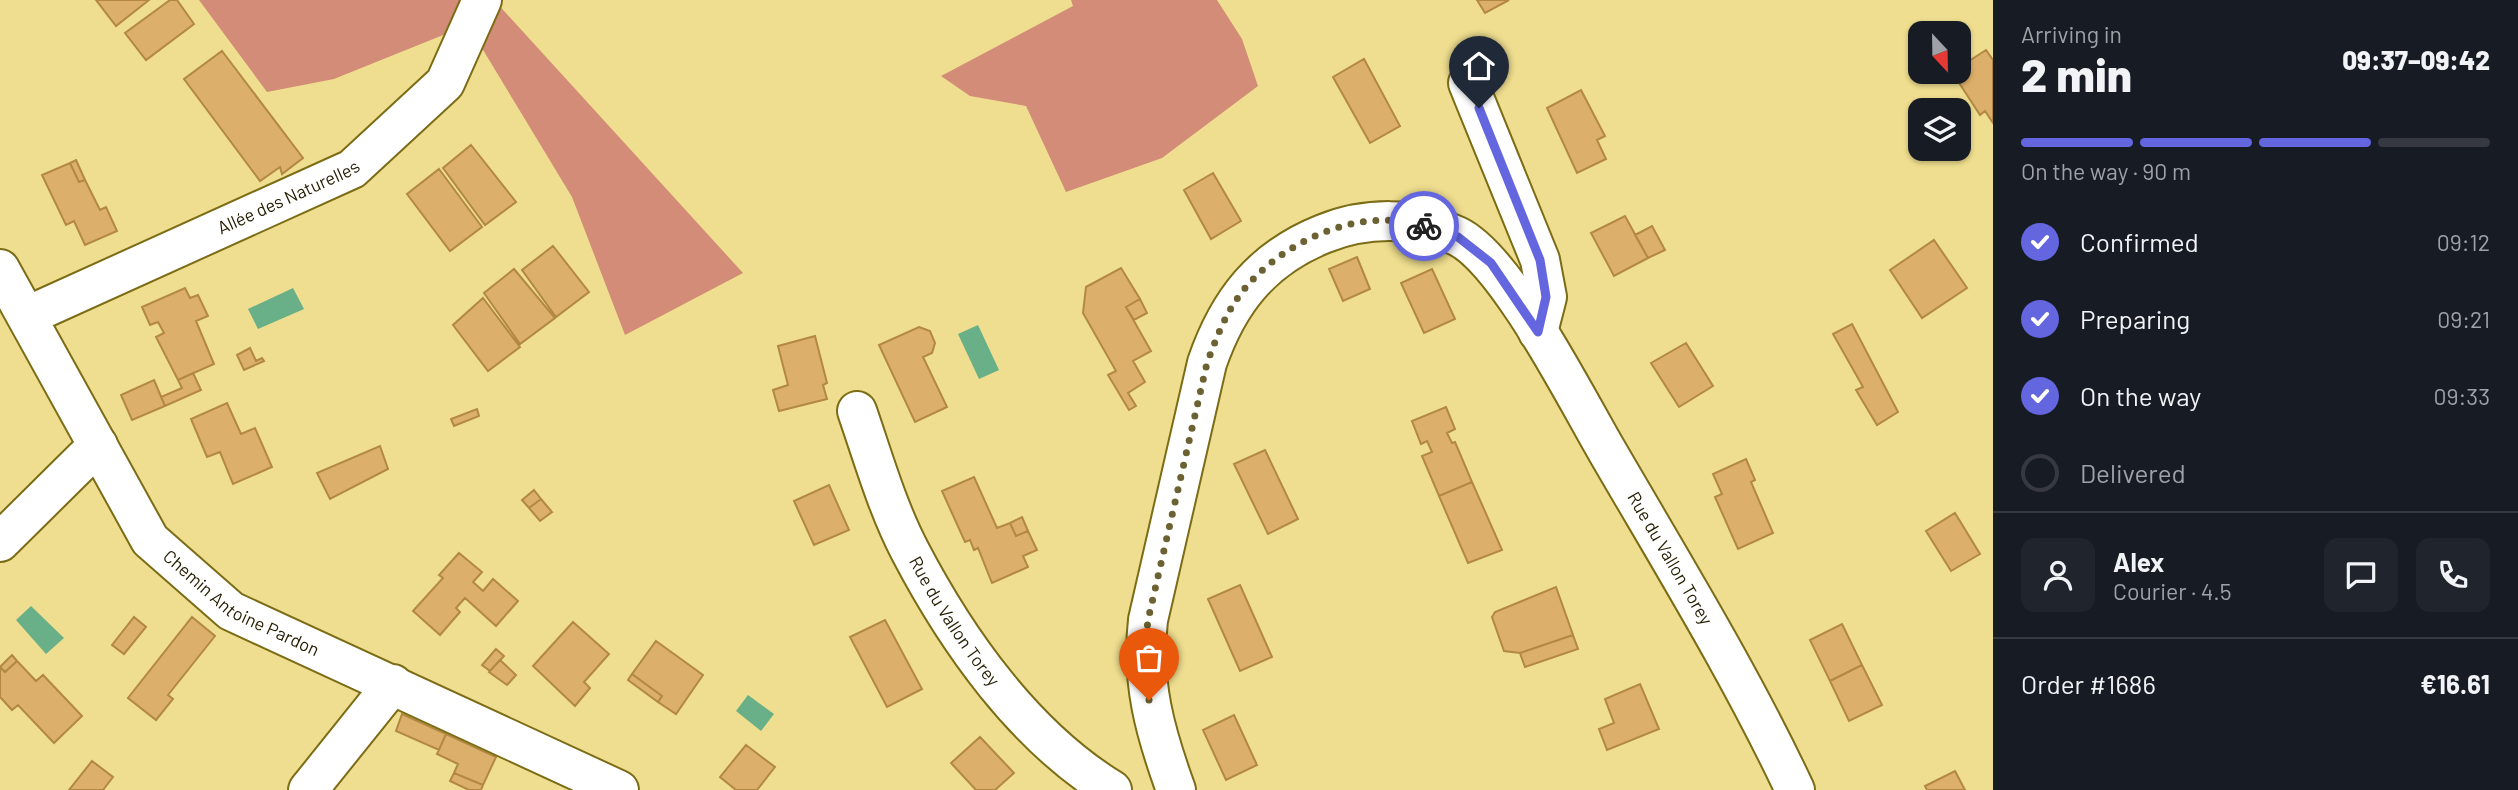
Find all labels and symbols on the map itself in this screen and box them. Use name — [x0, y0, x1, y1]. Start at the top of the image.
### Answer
north arrow — [1908, 21, 1970, 84]
pin — [1449, 36, 1509, 108]
street label: Allée des Naturelles — [214, 155, 364, 238]
courier — [1389, 191, 1459, 261]
street label: Rue du Vallon Torey — [1623, 488, 1718, 628]
street label: Chemin Antoine Pardon — [159, 545, 323, 660]
street label: Rue du Vallon Torey — [905, 552, 1005, 690]
pin — [1119, 628, 1179, 700]

